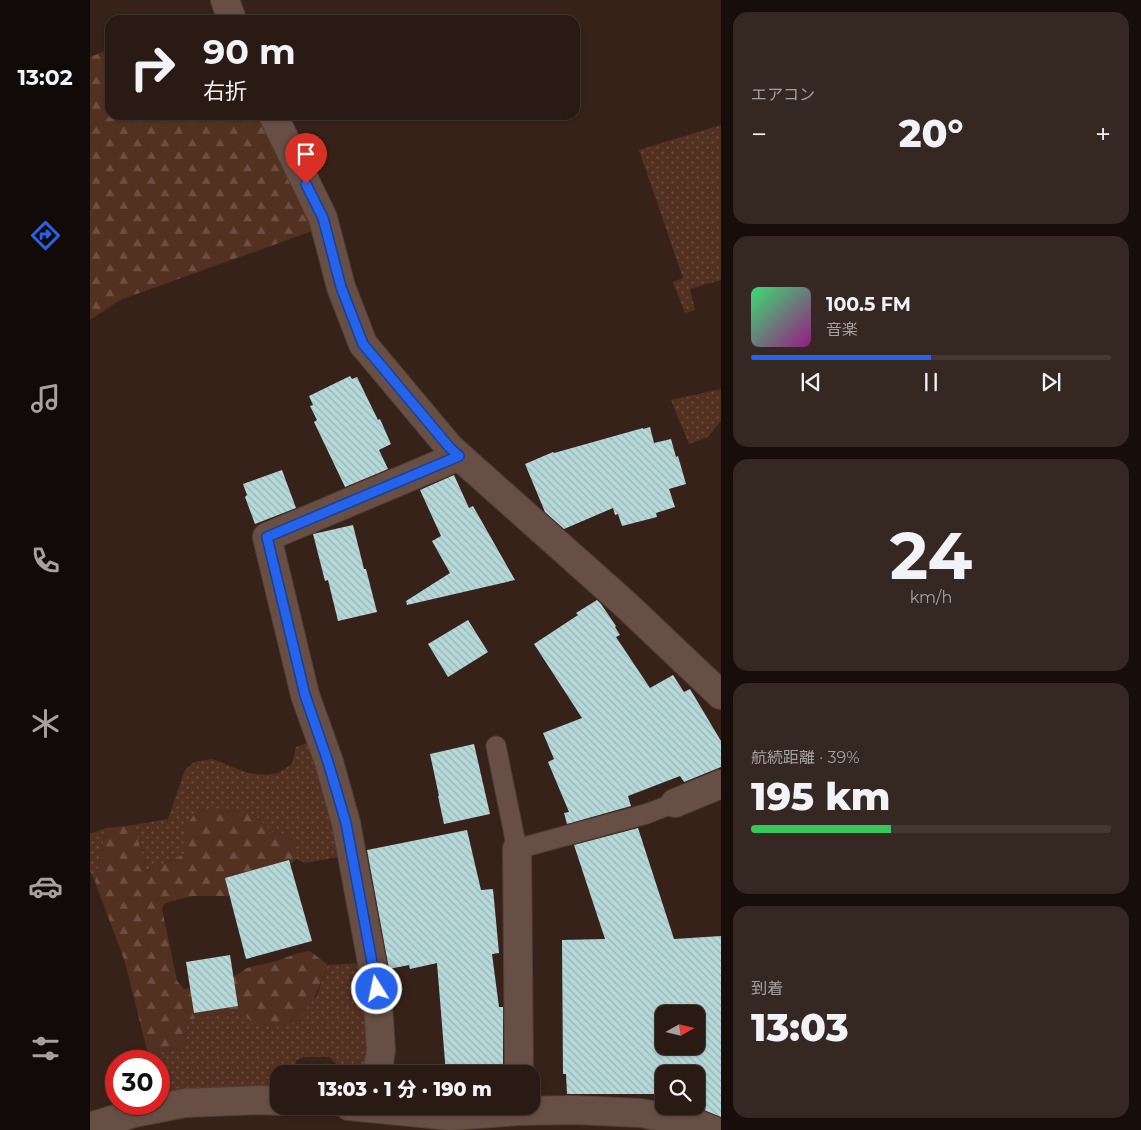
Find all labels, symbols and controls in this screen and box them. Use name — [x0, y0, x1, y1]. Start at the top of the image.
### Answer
text: 90 m — [203, 30, 296, 73]
icon: right — [120, 35, 185, 100]
text: 13:02 — [17, 64, 73, 91]
text: 右折 — [203, 78, 247, 105]
text: エアコン — [751, 85, 815, 104]
text: 20° — [899, 110, 963, 157]
text: − — [751, 117, 767, 151]
text: + — [1095, 117, 1111, 151]
pin — [285, 133, 327, 184]
icon: arrive — [292, 140, 320, 168]
icon: directions — [28, 218, 63, 253]
text: 100.5 FM — [826, 293, 911, 316]
text: 音楽 — [826, 320, 858, 339]
icon: previous — [797, 368, 825, 396]
icon: pause — [917, 368, 945, 396]
icon: next — [1037, 368, 1065, 396]
icon: music — [28, 381, 63, 416]
text: 24 — [890, 516, 972, 595]
icon: phone — [28, 543, 63, 578]
text: km/h — [910, 588, 952, 607]
icon: climate — [28, 706, 63, 741]
text: 航続距離 · 39% — [751, 748, 859, 767]
text: 195 km — [751, 773, 891, 820]
icon: car — [28, 869, 63, 904]
position arrow — [350, 962, 402, 1014]
text: 到着 — [751, 979, 783, 998]
text: 13:03 — [751, 1004, 849, 1051]
north arrow — [655, 1005, 705, 1055]
map controls — [655, 1005, 705, 1115]
icon: filters — [28, 1031, 63, 1066]
speed limit sign: 30 — [105, 1050, 170, 1115]
button: search — [655, 1065, 705, 1115]
text: 13:03 · 1 分 · 190 m — [318, 1078, 492, 1101]

